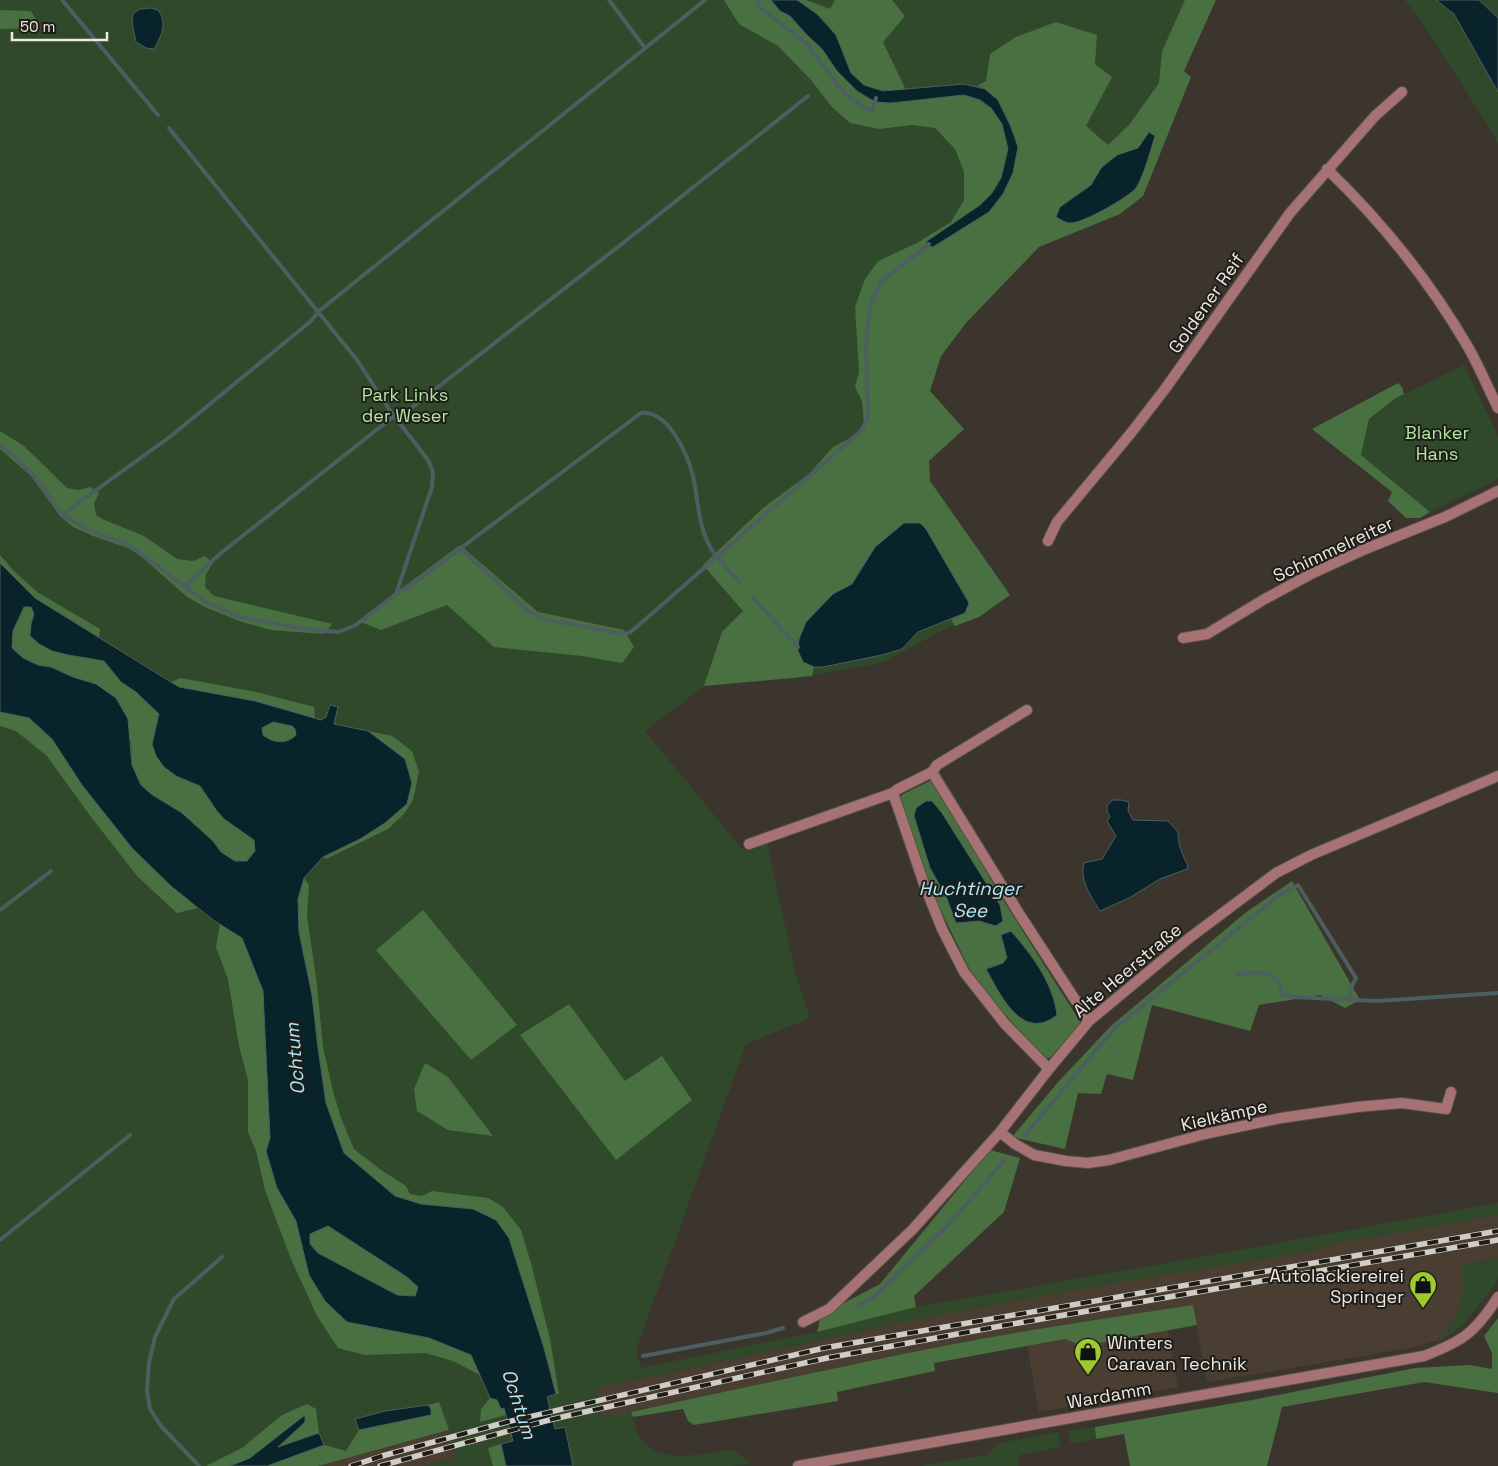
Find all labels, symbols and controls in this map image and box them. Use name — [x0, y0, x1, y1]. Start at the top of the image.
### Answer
scale bar — [12, 10, 108, 42]
text: 50 m — [20, 17, 55, 36]
street label: Goldener Reif — [1163, 248, 1249, 358]
park label: Park Links der Weser — [362, 383, 449, 427]
park label: Blanker Hans — [1405, 421, 1469, 465]
street label: Schimmelreiter — [1269, 511, 1397, 587]
water label: Huchtinger See — [919, 876, 1023, 923]
street label: Alte Heerstraße — [1068, 918, 1186, 1022]
water label: Ochtum — [279, 1021, 311, 1096]
street label: Kielkämpe — [1179, 1094, 1269, 1136]
place label: Autolackiereirei Springer — [1269, 1264, 1404, 1308]
shop icon: Autolackiereirei Springer — [1408, 1270, 1438, 1309]
place label: Winters Caravan Technik — [1107, 1331, 1247, 1375]
shop icon: Winters Caravan Technik — [1073, 1337, 1103, 1376]
water label: Ochtum — [496, 1366, 542, 1443]
street label: Wardamm — [1065, 1376, 1153, 1414]

